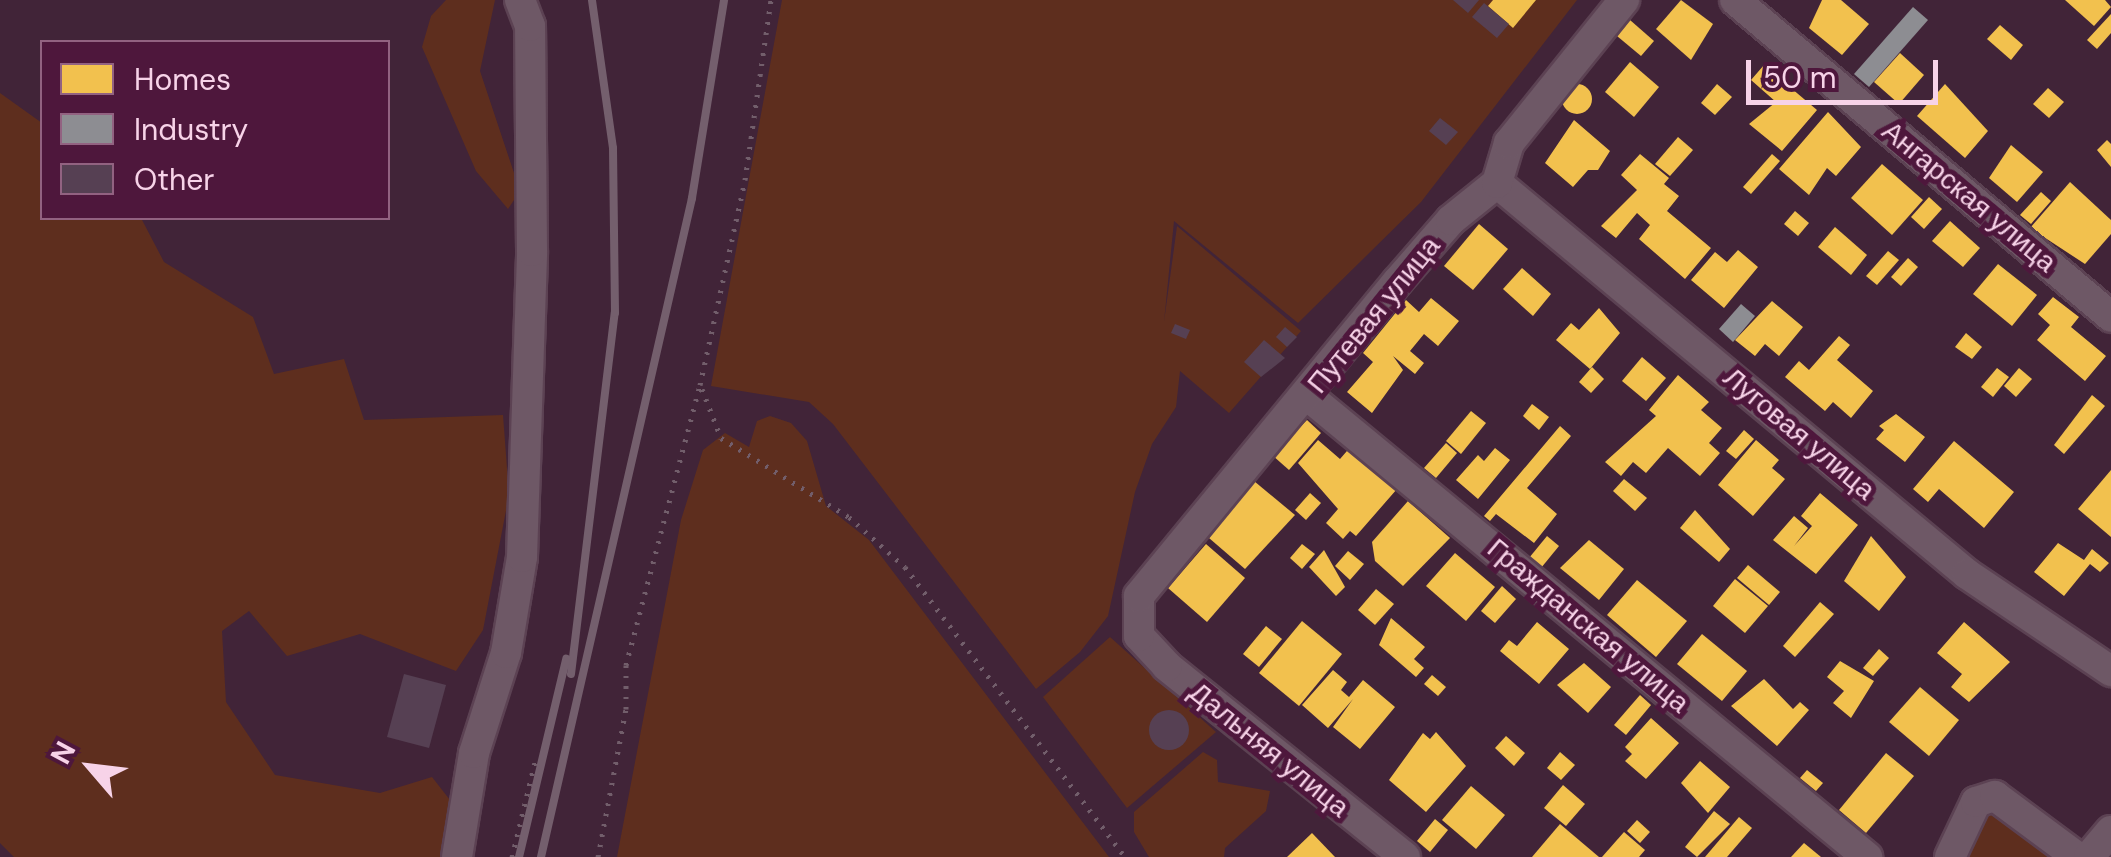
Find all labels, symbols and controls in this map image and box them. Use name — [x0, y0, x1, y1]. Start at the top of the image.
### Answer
legend — [40, 40, 390, 220]
scale bar — [1751, 40, 1944, 102]
text: 50 m — [1763, 58, 1837, 97]
text: Homes — [134, 60, 231, 99]
text: Industry — [134, 110, 248, 149]
street label: Ангарская улица — [1875, 114, 2063, 280]
text: Other — [134, 160, 214, 199]
street label: Путевая улица — [1301, 230, 1447, 400]
street label: Луговая улица — [1716, 361, 1882, 507]
street label: Гражданская улица — [1480, 532, 1696, 720]
street label: Дальняя улица — [1182, 675, 1356, 825]
north arrow — [40, 717, 140, 817]
text: N — [42, 735, 84, 770]

